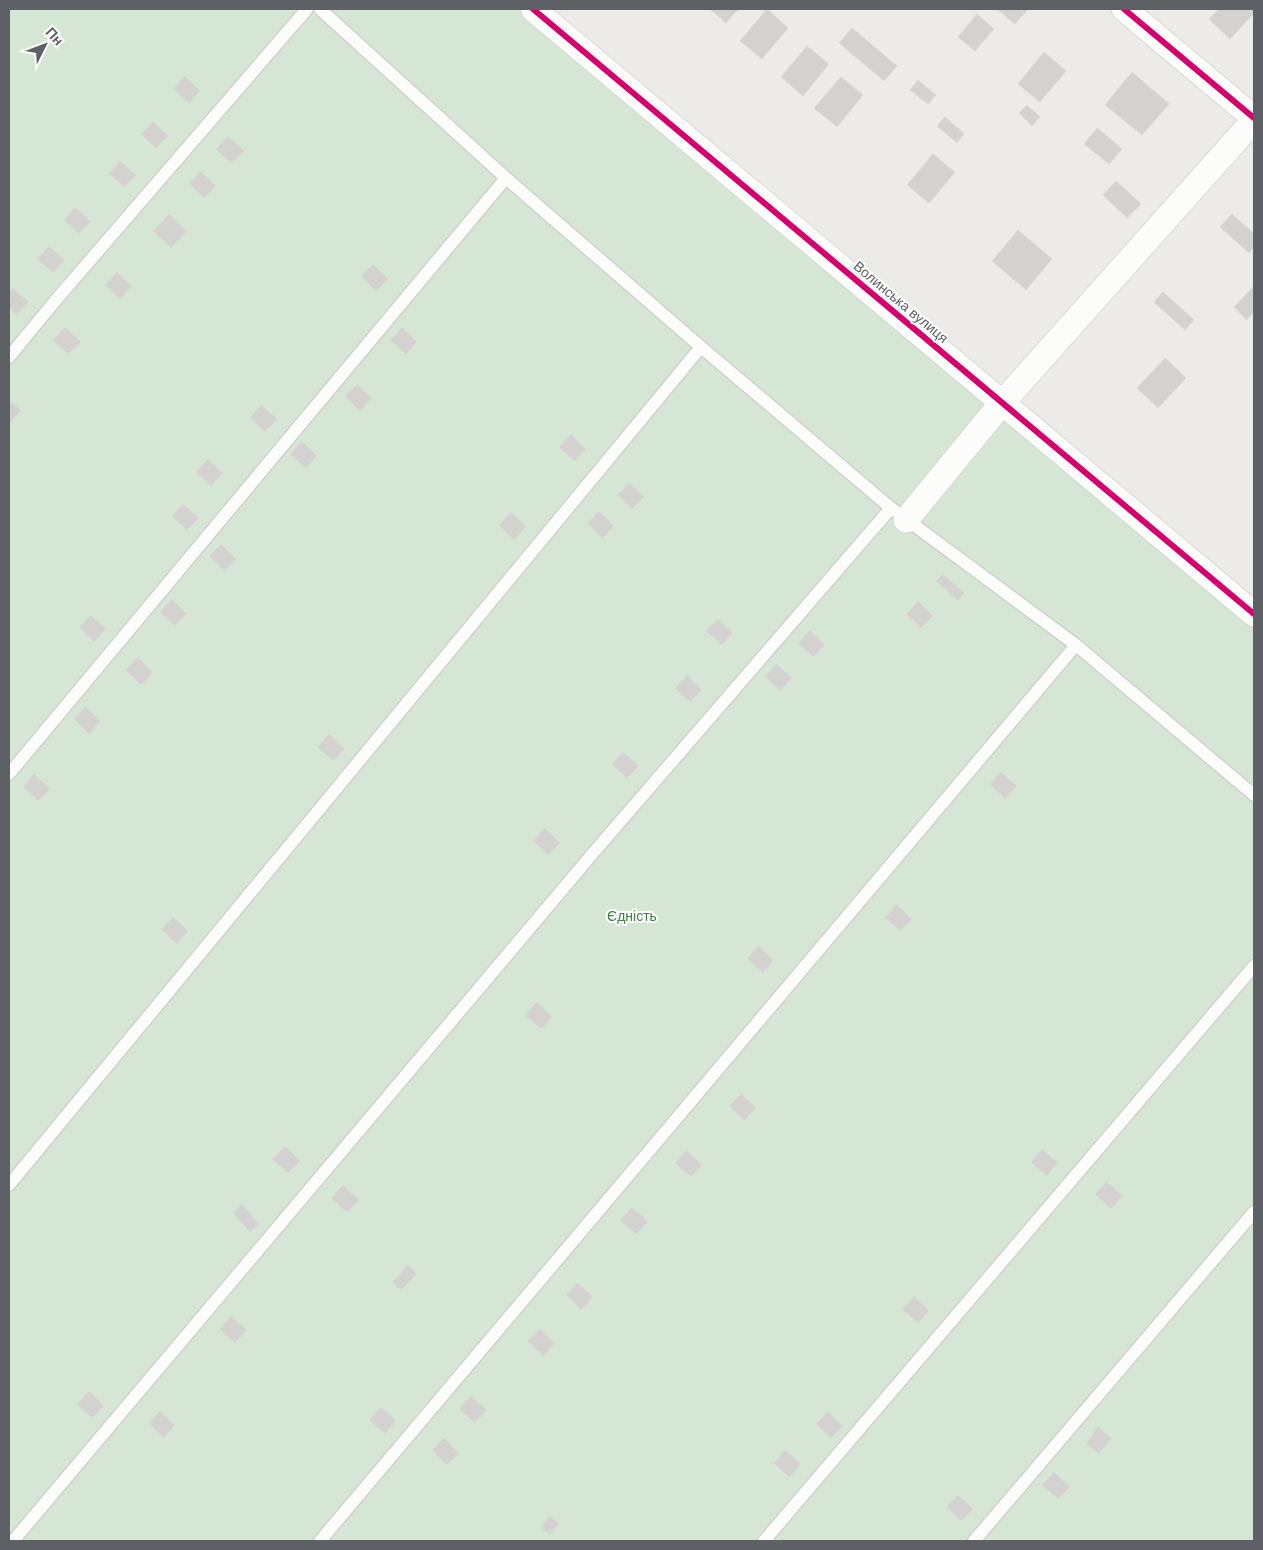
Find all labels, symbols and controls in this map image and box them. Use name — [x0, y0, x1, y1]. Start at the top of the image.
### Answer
north arrow — [20, 20, 70, 70]
text: Пн — [43, 24, 67, 49]
street label: Волинська вулиця — [851, 258, 951, 346]
park label: Єдність — [607, 908, 657, 924]

